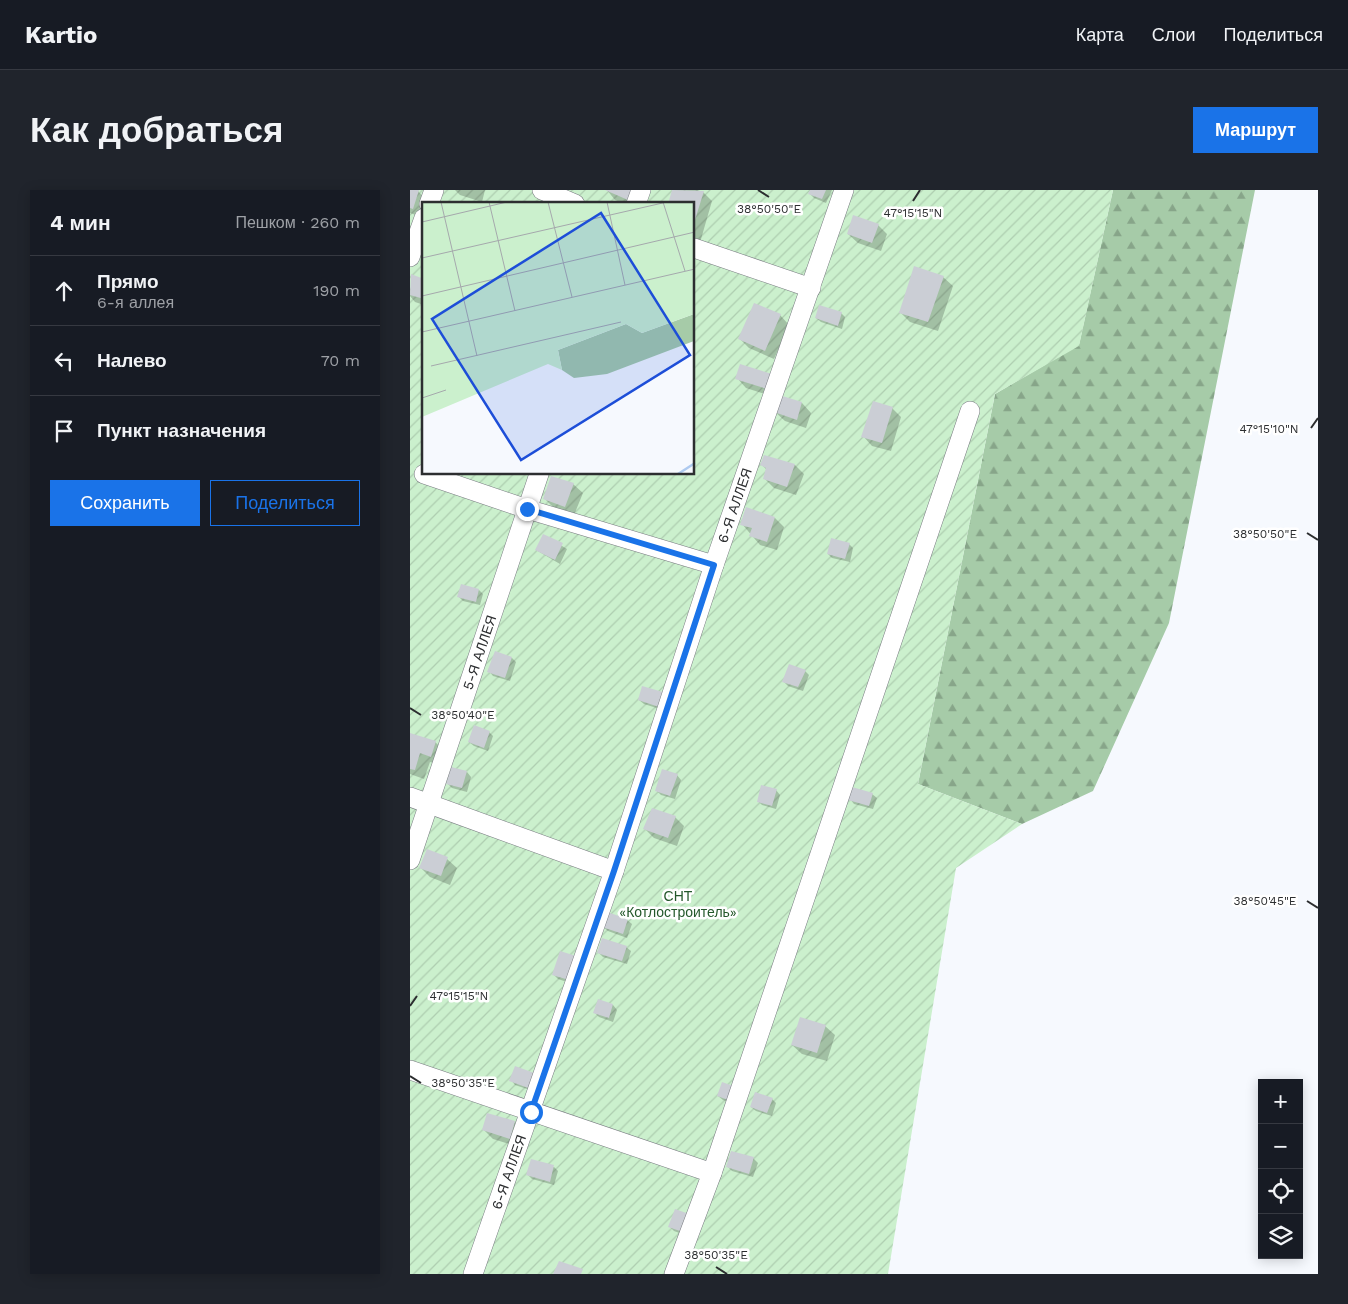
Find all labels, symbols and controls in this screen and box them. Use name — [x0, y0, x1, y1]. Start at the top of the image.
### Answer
text: Kartio — [25, 21, 97, 49]
text: Карта — [1076, 24, 1124, 45]
text: Слои — [1152, 24, 1196, 45]
text: Поделиться — [1224, 24, 1323, 45]
button: Маршрут — [1193, 107, 1318, 153]
text: Как добраться — [30, 109, 283, 151]
inset map — [422, 202, 695, 475]
text: 38°50'50"E — [737, 202, 801, 216]
text: 47°15'15"N — [884, 206, 942, 220]
text: 4 мин — [50, 210, 111, 235]
text: Пешком · 260 m — [235, 213, 360, 232]
text: Прямо — [97, 270, 159, 293]
icon: ahead — [50, 277, 78, 305]
text: 190 m — [313, 281, 360, 300]
text: 6-я аллея — [97, 293, 174, 312]
icon: left — [50, 347, 78, 375]
text: Налево — [97, 349, 167, 372]
text: 70 m — [321, 351, 360, 370]
icon: arrive — [50, 417, 78, 445]
text: Пункт назначения — [97, 419, 266, 442]
text: 47°15'10"N — [1239, 422, 1299, 436]
street label: 6-Я АЛЛЕЯ — [714, 466, 755, 545]
button: Сохранить — [50, 480, 200, 526]
button: Поделиться — [210, 480, 360, 526]
route end — [516, 498, 539, 521]
text: 38°50'50"E — [1233, 527, 1297, 541]
street label: 5-Я АЛЛЕЯ — [460, 613, 499, 692]
text: 38°50'40"E — [431, 708, 495, 722]
park label: СНТ «Котлостроитель» — [619, 888, 737, 920]
text: 38°50'45"E — [1234, 894, 1297, 908]
text: 47°15'15"N — [430, 989, 488, 1003]
text: 38°50'35"E — [431, 1076, 495, 1090]
map controls — [1258, 1079, 1303, 1259]
button: + — [1258, 1079, 1303, 1124]
route start — [520, 1101, 543, 1124]
button: − — [1258, 1124, 1303, 1169]
street label: 6-Я АЛЛЕЯ — [488, 1133, 529, 1212]
button: locate — [1258, 1169, 1303, 1214]
button: layers — [1258, 1214, 1303, 1259]
text: 38°50'35"E — [684, 1248, 748, 1262]

